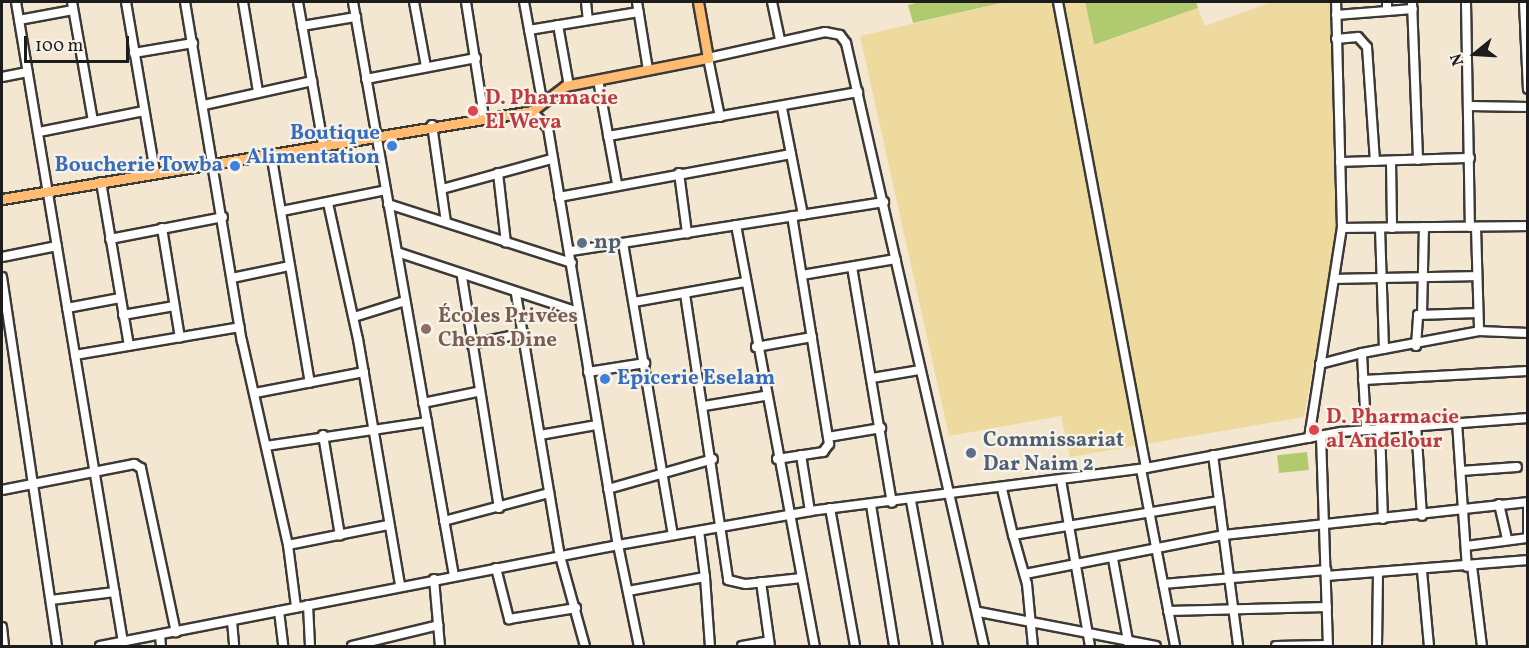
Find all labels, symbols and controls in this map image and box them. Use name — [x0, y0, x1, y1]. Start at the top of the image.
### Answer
scale bar — [27, 24, 132, 62]
north arrow — [1445, 24, 1505, 84]
text: 100 m — [35, 34, 84, 59]
text: N — [1446, 51, 1470, 68]
place label: D. Pharmacie El Weva — [485, 86, 618, 136]
marker: D. Pharmacie El Weva — [466, 104, 480, 118]
place label: Boutique Alimentation — [246, 121, 380, 171]
marker: Boutique Alimentation — [385, 139, 399, 153]
place label: Boucherie Towba — [54, 153, 223, 179]
marker: Boucherie Towba — [228, 159, 242, 173]
place label: np — [594, 230, 621, 256]
marker: np — [575, 236, 589, 250]
place label: Écoles Privées Chems Dine — [438, 304, 578, 354]
marker: Écoles Privées Chems Dine — [419, 322, 433, 336]
place label: Epicerie Eselam — [617, 366, 775, 392]
marker: Epicerie Eselam — [598, 372, 612, 386]
place label: D. Pharmacie al Andelour — [1326, 405, 1459, 455]
marker: D. Pharmacie al Andelour — [1307, 423, 1321, 437]
place label: Commissariat Dar Naim 2 — [983, 428, 1124, 478]
marker: Commissariat Dar Naim 2 — [964, 446, 978, 460]

